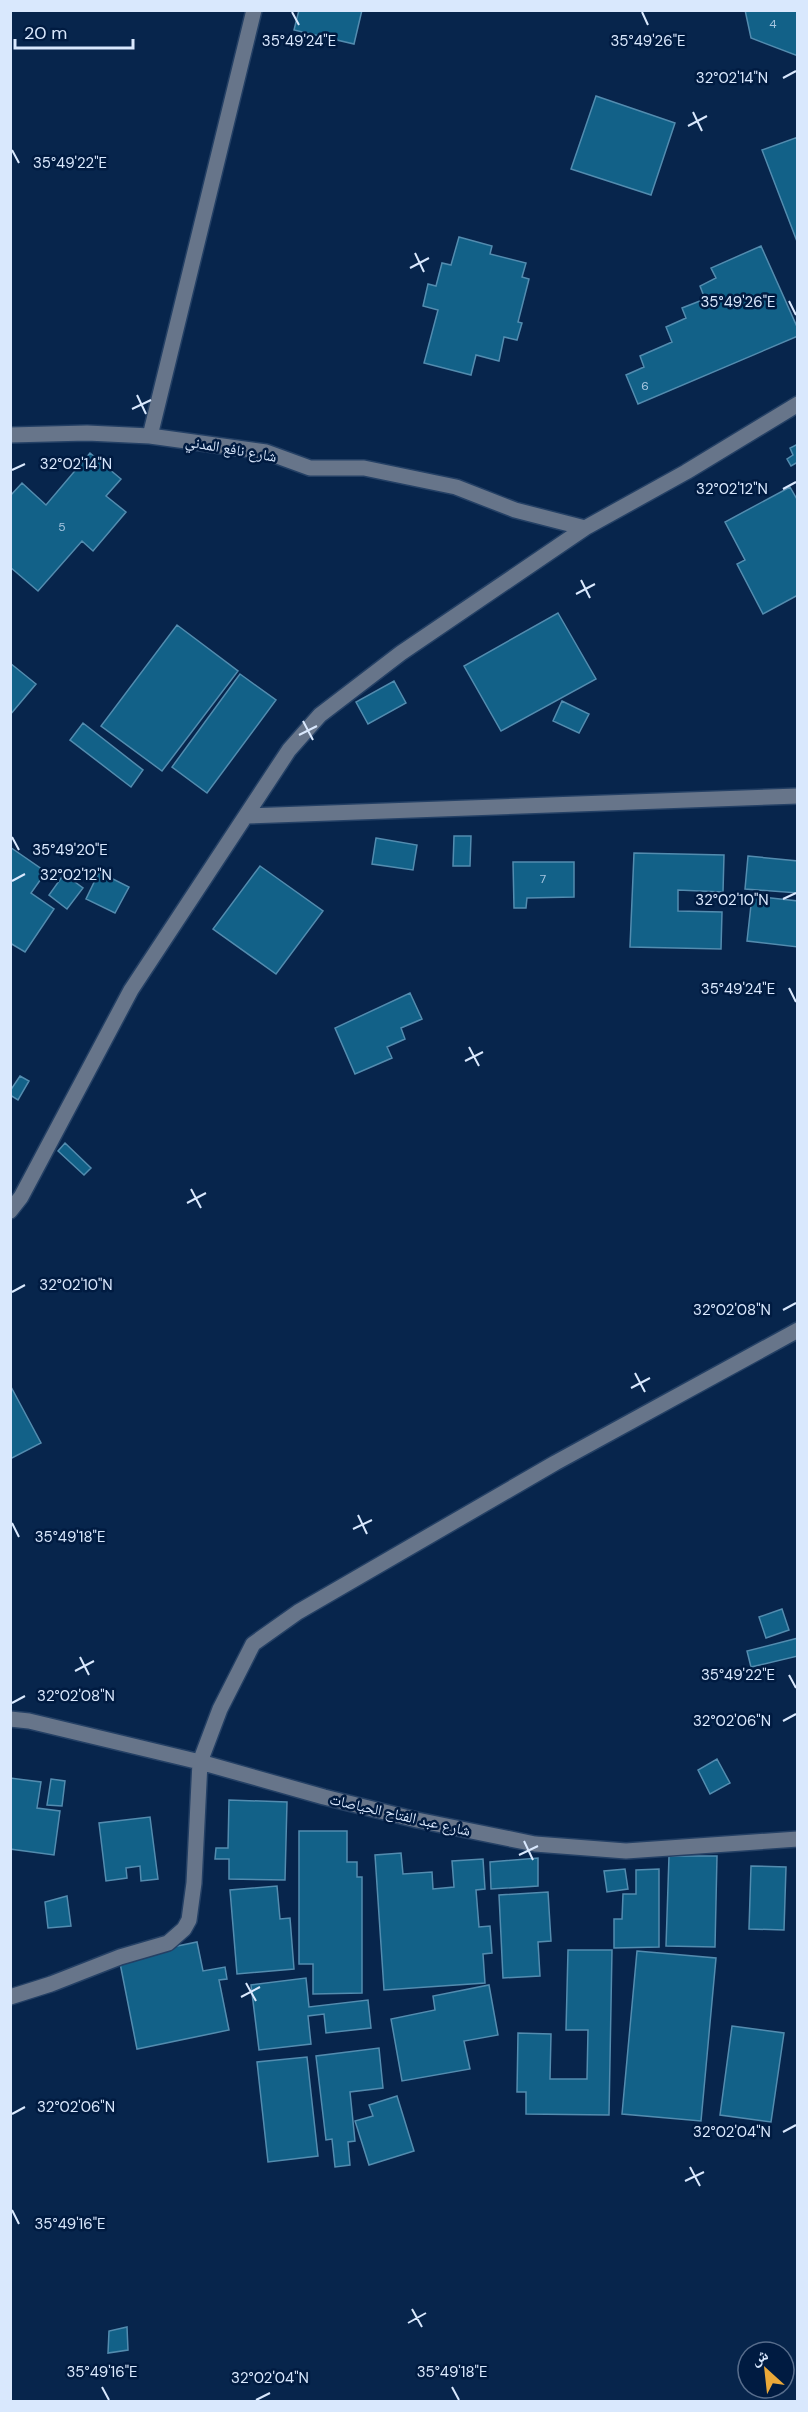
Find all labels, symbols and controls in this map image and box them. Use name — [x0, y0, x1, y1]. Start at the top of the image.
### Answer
scale bar — [15, 12, 134, 50]
house number: 4 — [769, 16, 777, 32]
text: 20 m — [24, 21, 67, 45]
text: 35°49'24"E — [262, 31, 336, 51]
text: 35°49'26"E — [611, 31, 685, 51]
text: 32°02'14"N — [696, 68, 768, 88]
text: 35°49'22"E — [33, 153, 107, 173]
text: 35°49'26"E — [701, 292, 775, 312]
house number: 6 — [641, 378, 649, 394]
street label: شارع نافع المدني — [183, 431, 278, 469]
text: 32°02'14"N — [40, 454, 112, 474]
text: 32°02'12"N — [696, 479, 768, 499]
house number: 5 — [58, 519, 66, 535]
text: 35°49'20"E — [32, 840, 108, 860]
text: 32°02'12"N — [40, 865, 112, 885]
house number: 7 — [540, 871, 546, 887]
text: 32°02'10"N — [695, 890, 769, 910]
text: 35°49'24"E — [701, 979, 775, 999]
text: 32°02'10"N — [39, 1275, 113, 1295]
text: 32°02'08"N — [693, 1300, 771, 1320]
text: 35°49'18"E — [35, 1527, 105, 1547]
text: 35°49'22"E — [701, 1665, 775, 1685]
text: 32°02'08"N — [37, 1686, 115, 1706]
text: 32°02'06"N — [693, 1711, 771, 1731]
street label: شارع عبد الفتاح الحياصات — [328, 1789, 472, 1841]
text: 32°02'06"N — [37, 2097, 115, 2117]
text: 32°02'04"N — [693, 2122, 771, 2142]
text: 35°49'16"E — [34, 2214, 106, 2234]
north arrow — [736, 2340, 796, 2400]
text: ش — [747, 2344, 772, 2370]
text: 35°49'16"E — [66, 2362, 138, 2382]
text: 35°49'18"E — [417, 2362, 487, 2382]
text: 32°02'04"N — [231, 2368, 309, 2388]

